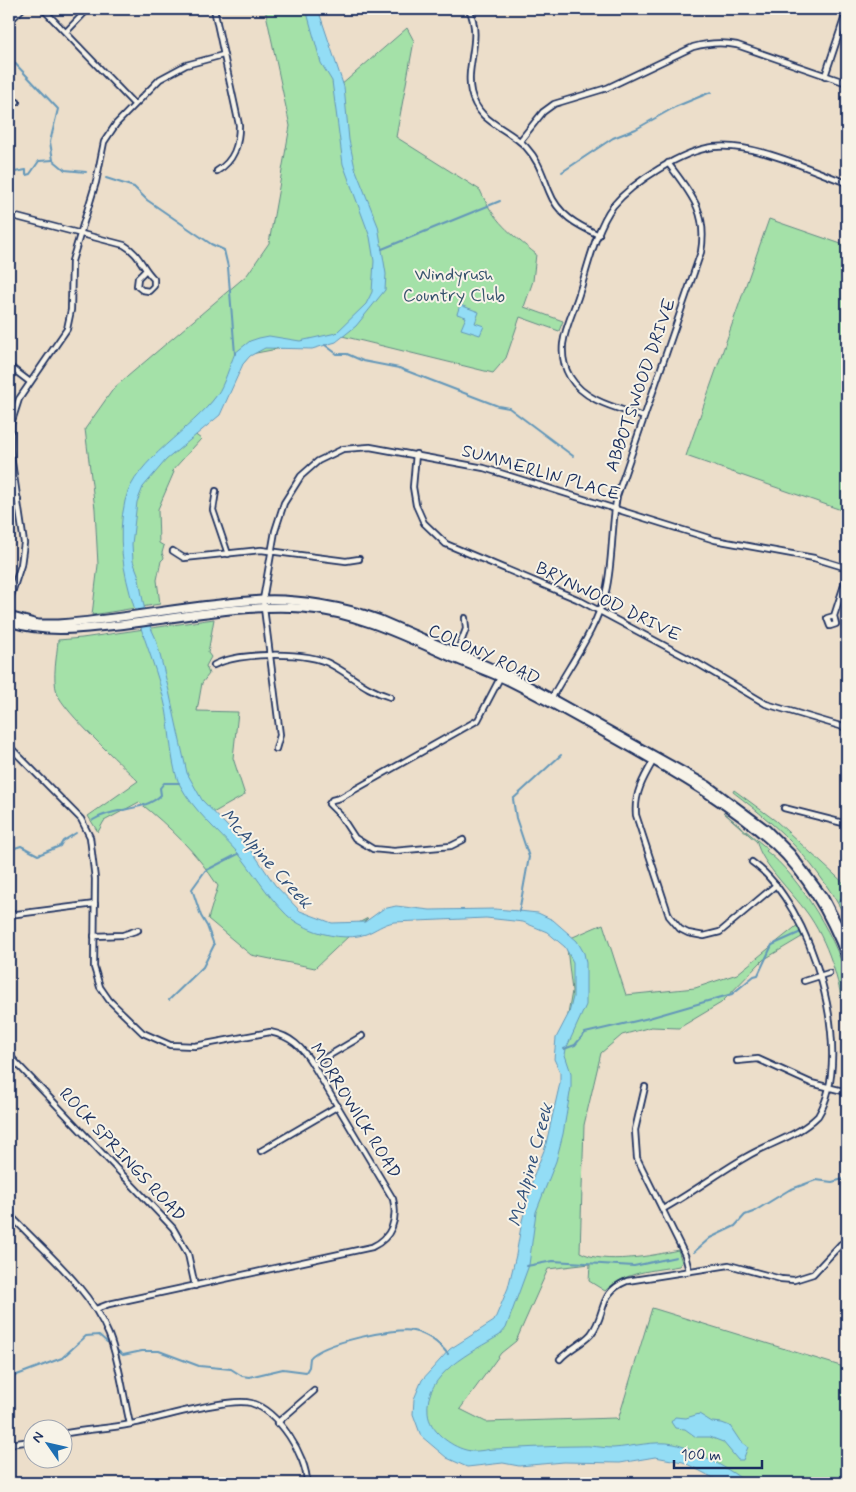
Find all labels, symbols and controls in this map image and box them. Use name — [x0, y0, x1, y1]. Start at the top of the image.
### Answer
park label: Windyrush Country Club — [403, 263, 505, 308]
street label: ABBOTSWOOD DRIVE — [600, 295, 682, 475]
street label: SUMMERLIN PLACE — [459, 439, 623, 507]
street label: BRYNWOOD DRIVE — [531, 556, 685, 648]
street label: COLONY ROAD — [424, 619, 544, 691]
water label: McAlpine Creek — [214, 804, 319, 915]
street label: MORROWICK ROAD — [304, 1039, 406, 1183]
street label: ROCK SPRINGS ROAD — [53, 1083, 191, 1227]
water label: McAlpine Creek — [503, 1099, 560, 1229]
north arrow — [22, 1420, 72, 1470]
text: N — [28, 1428, 48, 1446]
scale bar — [674, 1437, 761, 1469]
text: 100 m — [681, 1446, 721, 1466]

